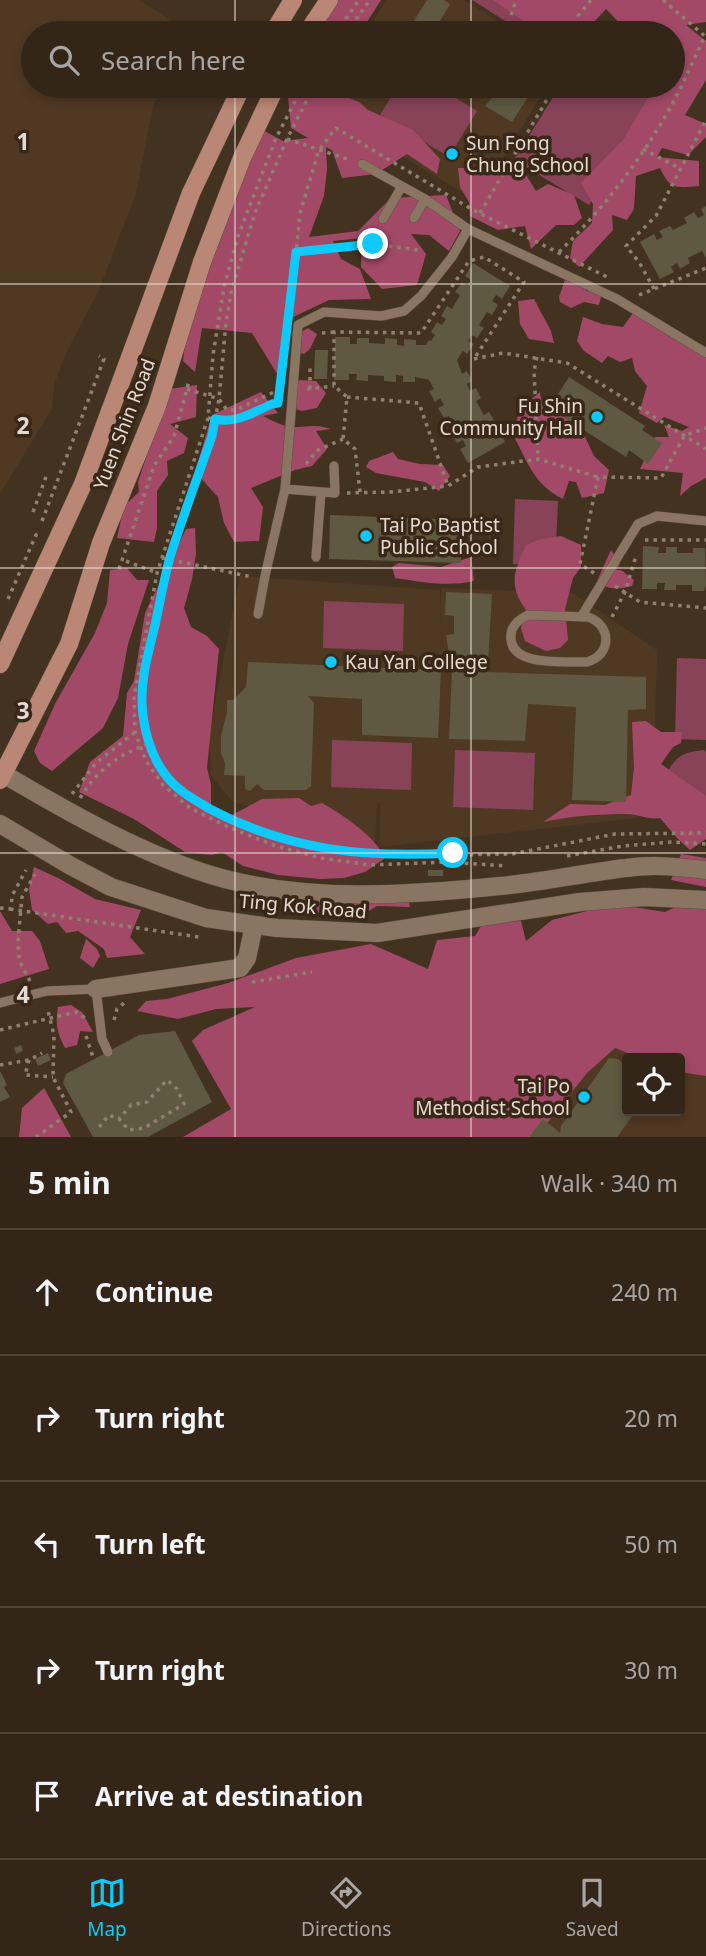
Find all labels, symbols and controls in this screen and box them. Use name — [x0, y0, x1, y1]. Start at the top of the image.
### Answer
search box — [21, 21, 685, 98]
icon: search — [45, 41, 83, 79]
text: Search here — [101, 42, 246, 78]
text: 1 — [16, 125, 30, 157]
place label: Sun Fong Chung School — [466, 130, 589, 178]
marker: Sun Fong Chung School — [444, 146, 460, 162]
route end — [357, 228, 388, 259]
street label: Yuen Shin Road — [87, 355, 161, 493]
place label: Fu Shin Community Hall — [440, 393, 583, 441]
text: 2 — [16, 409, 30, 441]
marker: Fu Shin Community Hall — [589, 409, 605, 425]
place label: Tai Po Baptist Public School — [380, 512, 500, 560]
marker: Tai Po Baptist Public School — [358, 528, 374, 544]
place label: Kau Yan College — [345, 649, 488, 675]
marker: Kau Yan College — [323, 654, 339, 670]
text: 3 — [16, 694, 30, 726]
route start — [437, 837, 468, 868]
street label: Ting Kok Road — [238, 887, 368, 925]
text: 4 — [16, 978, 30, 1010]
map controls — [622, 1053, 685, 1116]
button: locate — [622, 1053, 685, 1116]
place label: Tai Po Methodist School — [415, 1073, 570, 1121]
marker: Tai Po Methodist School — [576, 1089, 592, 1105]
text: 5 min — [28, 1162, 111, 1203]
text: Walk · 340 m — [541, 1167, 678, 1199]
icon: ahead — [28, 1273, 66, 1311]
text: Continue — [95, 1274, 213, 1310]
text: 240 m — [611, 1276, 678, 1308]
icon: right — [28, 1399, 66, 1437]
text: Turn right — [95, 1400, 225, 1436]
text: 20 m — [624, 1402, 678, 1434]
icon: left — [28, 1525, 66, 1563]
text: Turn left — [95, 1526, 206, 1562]
text: 50 m — [624, 1528, 678, 1560]
icon: right — [28, 1651, 66, 1689]
text: Turn right — [95, 1652, 225, 1688]
text: 30 m — [624, 1654, 678, 1686]
icon: arrive — [28, 1777, 66, 1815]
text: Arrive at destination — [95, 1778, 364, 1814]
tab: Map — [87, 1874, 127, 1942]
tab: Directions — [301, 1874, 391, 1942]
tab: Saved — [566, 1874, 619, 1942]

